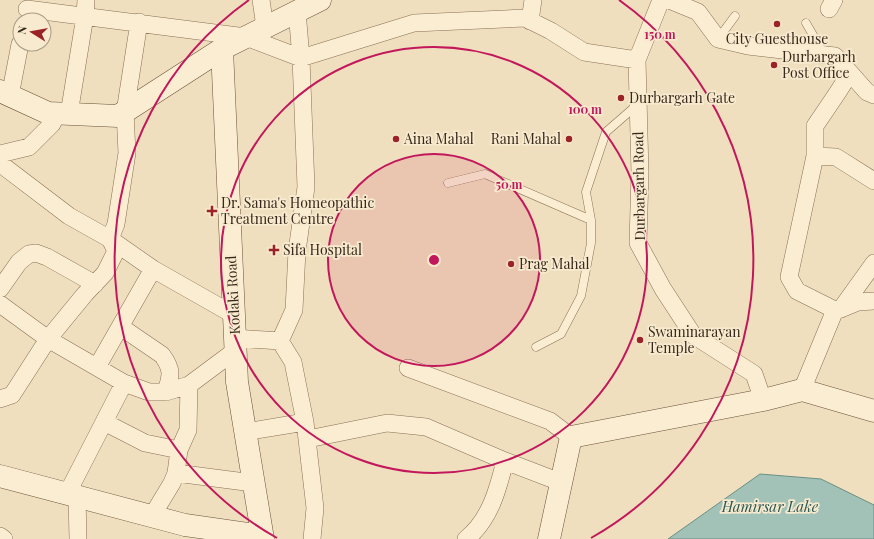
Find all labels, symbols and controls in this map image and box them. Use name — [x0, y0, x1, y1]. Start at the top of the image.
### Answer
north arrow — [12, 12, 52, 52]
marker: City Guesthouse — [772, 19, 782, 29]
text: N — [14, 25, 30, 35]
text: 150 m — [644, 26, 676, 42]
place label: City Guesthouse — [726, 29, 828, 48]
place label: Durbargarh Post Office — [782, 47, 856, 82]
marker: Durbargarh Post Office — [769, 60, 779, 70]
place label: Durbargarh Gate — [629, 88, 735, 107]
marker: Durbargarh Gate — [616, 93, 626, 103]
text: 100 m — [568, 101, 602, 117]
place label: Aina Mahal — [403, 129, 474, 148]
place label: Rani Mahal — [491, 129, 561, 148]
street label: Durbargarh Road — [628, 131, 649, 241]
marker: Aina Mahal — [391, 134, 401, 144]
marker: Rani Mahal — [564, 134, 574, 144]
text: 50 m — [496, 176, 523, 192]
place label: Dr. Sama's Homeopathic Treatment Centre — [221, 193, 374, 228]
marker: Dr. Sama's Homeopathic Treatment Centre — [206, 205, 218, 217]
place label: Sifa Hospital — [283, 240, 362, 259]
marker: Sifa Hospital — [268, 244, 280, 256]
centre of rings — [427, 253, 441, 267]
place label: Prag Mahal — [519, 254, 590, 273]
street label: Kodaki Road — [221, 255, 244, 335]
marker: Prag Mahal — [506, 259, 516, 269]
place label: Swaminarayan Temple — [648, 322, 741, 357]
marker: Swaminarayan Temple — [635, 335, 645, 345]
water label: Hamirsar Lake — [721, 496, 819, 516]

